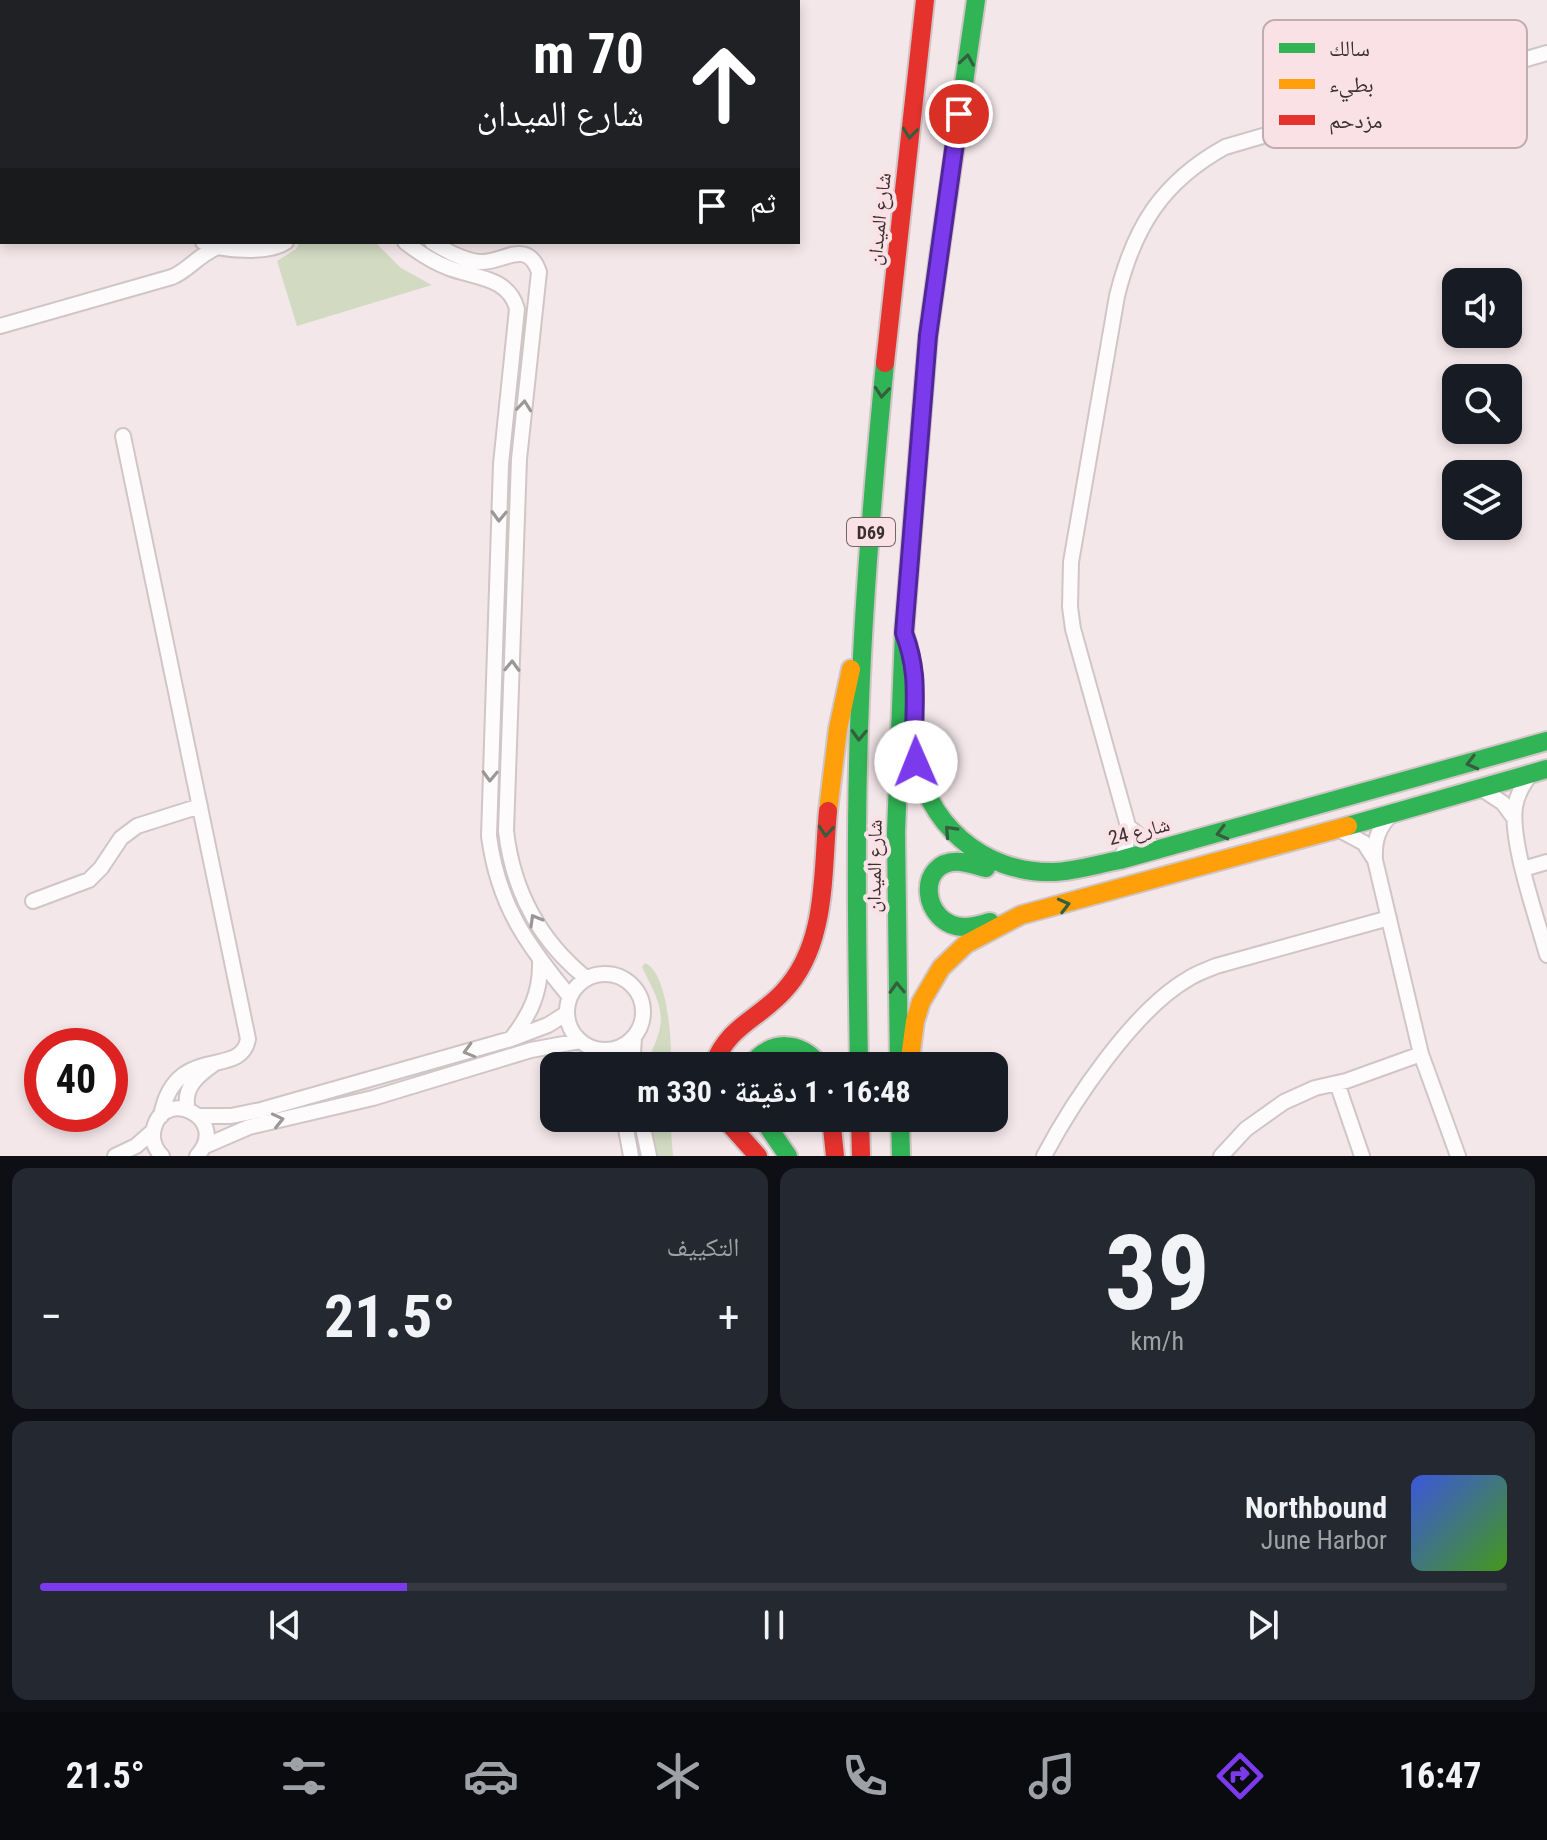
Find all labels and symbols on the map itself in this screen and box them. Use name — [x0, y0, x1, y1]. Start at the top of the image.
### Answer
legend — [1263, 20, 1527, 148]
text: سالك — [1329, 36, 1370, 61]
one-way arrow — [958, 53, 975, 67]
text: بطيء — [1329, 72, 1374, 102]
pin — [925, 80, 993, 148]
text: مزدحم — [1329, 108, 1383, 135]
one-way arrow — [902, 127, 919, 140]
street label: شارع الميدان — [862, 171, 897, 267]
one-way arrow — [874, 386, 891, 399]
one-way arrow — [515, 399, 532, 412]
one-way arrow — [490, 510, 507, 523]
road number: D69 — [847, 518, 895, 546]
one-way arrow — [503, 659, 520, 672]
position arrow — [874, 720, 958, 804]
one-way arrow — [850, 729, 867, 742]
one-way arrow — [1466, 754, 1480, 771]
one-way arrow — [481, 770, 498, 783]
street label: شارع 24 — [1106, 812, 1172, 851]
street label: شارع الميدان — [861, 819, 888, 913]
one-way arrow — [1215, 823, 1229, 840]
one-way arrow — [818, 825, 835, 838]
one-way arrow — [946, 825, 960, 840]
one-way arrow — [1056, 897, 1070, 914]
one-way arrow — [529, 915, 545, 929]
one-way arrow — [888, 981, 905, 994]
speed limit sign: 40 — [24, 1028, 128, 1132]
one-way arrow — [462, 1042, 476, 1058]
one-way arrow — [270, 1112, 284, 1129]

